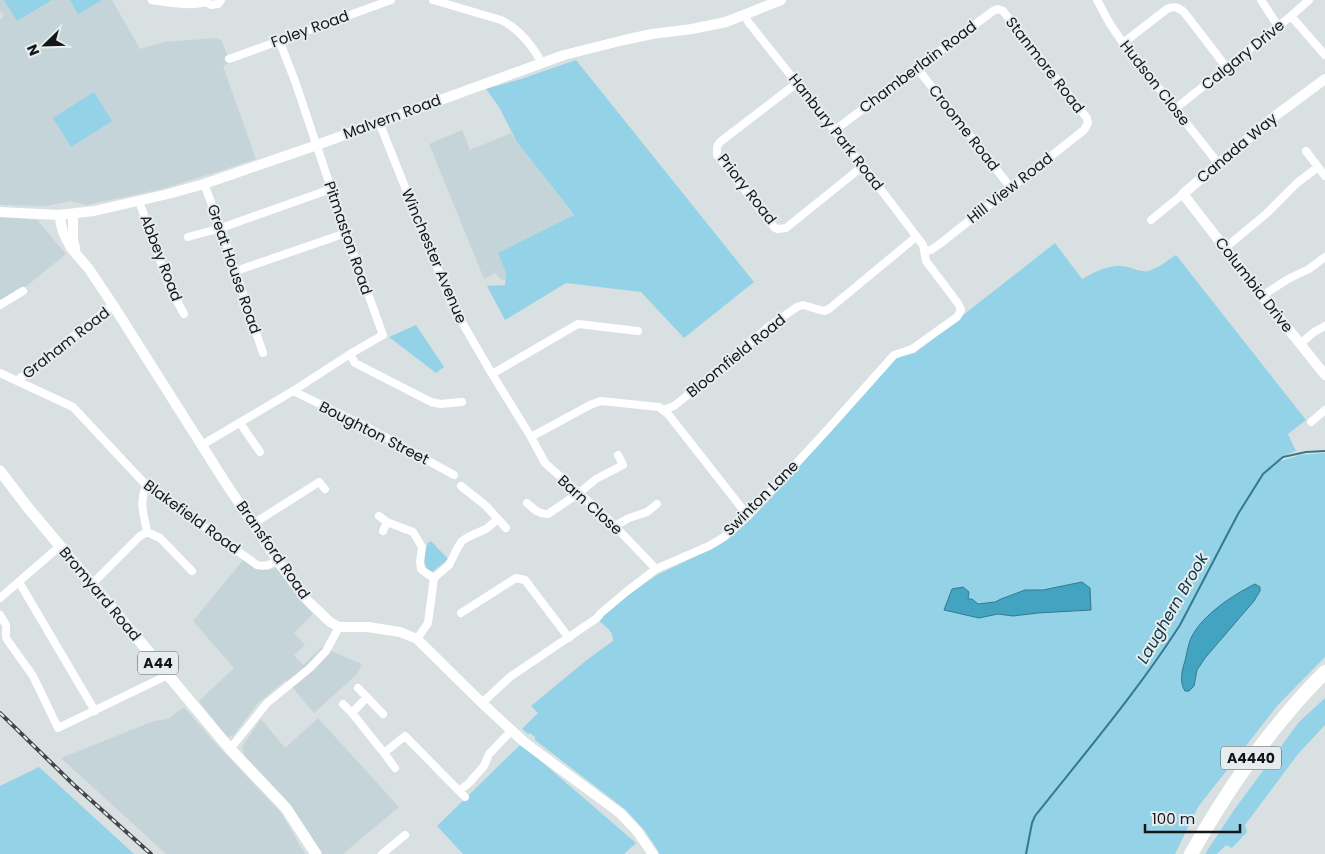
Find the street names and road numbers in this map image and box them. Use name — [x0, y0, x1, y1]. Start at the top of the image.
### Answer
street label: Foley Road — [268, 5, 352, 52]
street label: Stanmore Road — [1001, 12, 1090, 117]
street label: Calgary Drive — [1197, 15, 1289, 95]
street label: Chamberlain Road — [855, 16, 981, 118]
street label: Hudson Close — [1115, 36, 1195, 130]
street label: Hanbury Park Road — [784, 69, 889, 195]
street label: Croome Road — [924, 80, 1005, 175]
street label: Malvern Road — [340, 89, 444, 144]
street label: Canada Way — [1192, 107, 1282, 187]
street label: Hill View Road — [962, 147, 1057, 228]
street label: Priory Road — [713, 149, 782, 228]
street label: Pitmaston Road — [319, 178, 378, 297]
street label: Winchester Avenue — [397, 185, 472, 326]
street label: Great House Road — [202, 201, 267, 336]
street label: Abbey Road — [135, 212, 188, 304]
street label: Columbia Drive — [1211, 233, 1298, 337]
street label: Graham Road — [18, 302, 114, 383]
street label: Bloomfield Road — [682, 309, 790, 402]
street label: Boughton Street — [316, 396, 433, 469]
street label: Swinton Lane — [718, 455, 803, 540]
street label: Barn Close — [553, 470, 627, 539]
street label: Blakefield Road — [140, 474, 245, 559]
street label: Bransford Road — [232, 496, 315, 603]
street label: Bromyard Road — [55, 542, 146, 645]
road number: A44 — [138, 651, 178, 674]
road number: A4440 — [1221, 746, 1281, 770]

